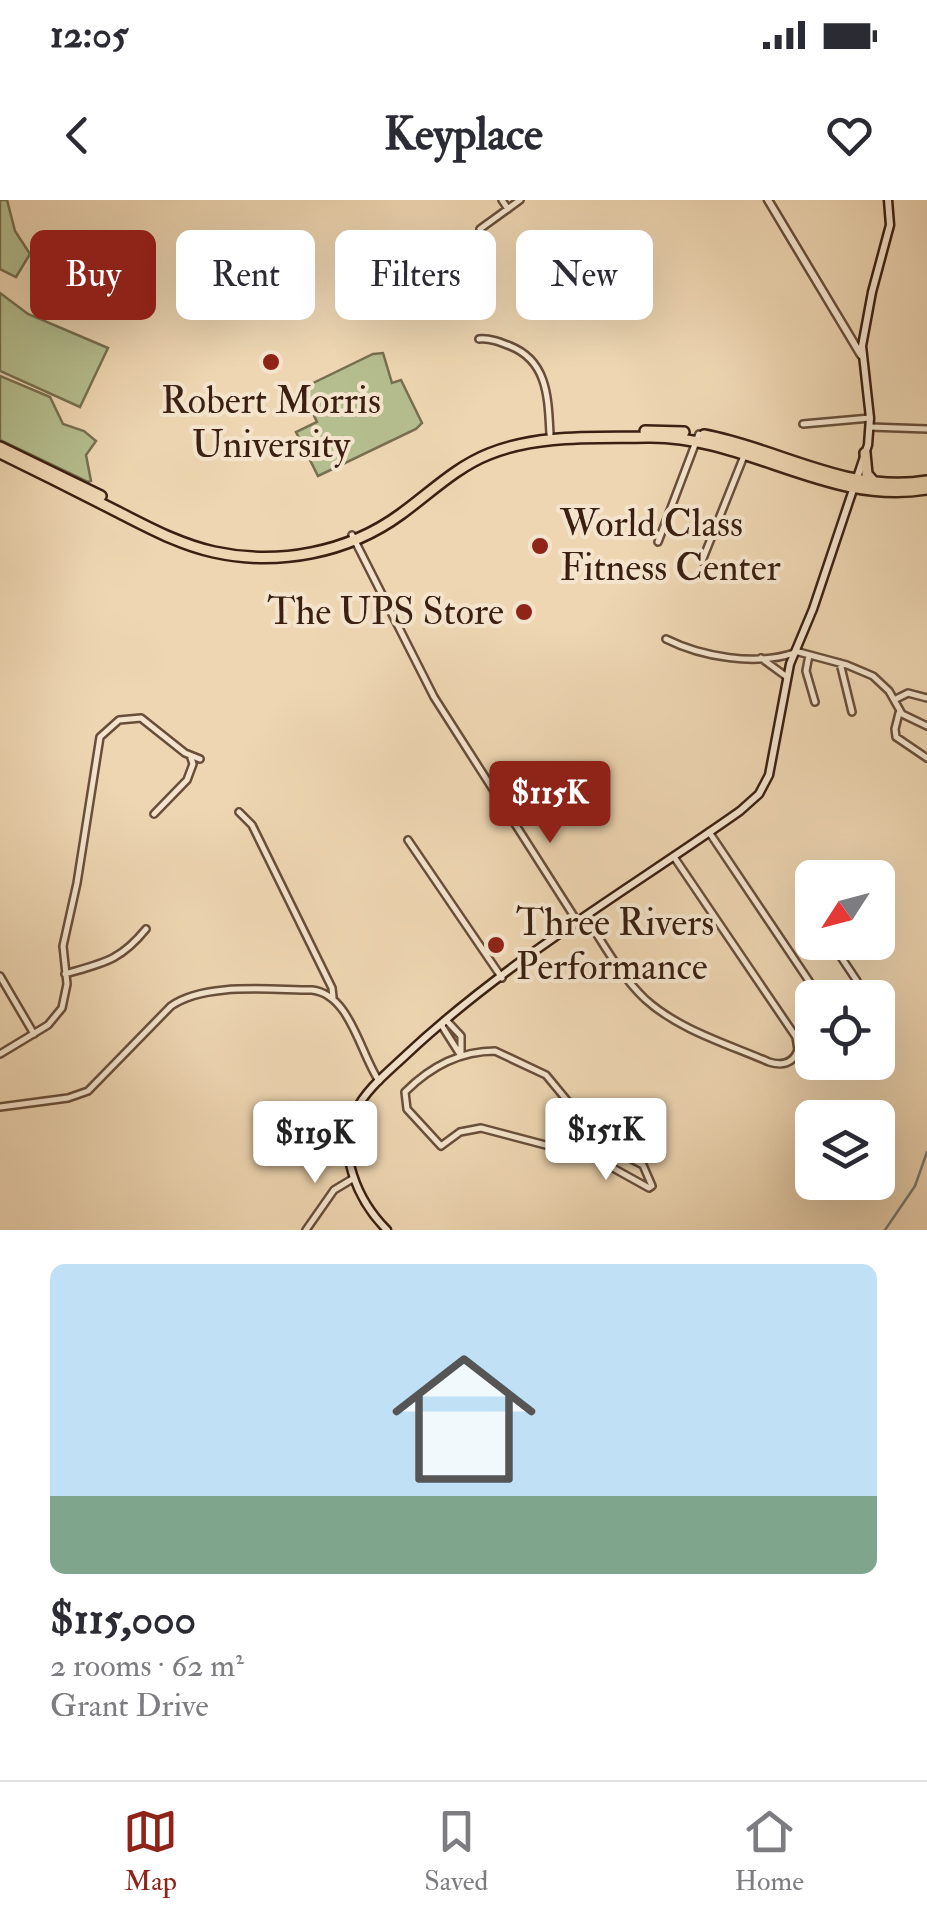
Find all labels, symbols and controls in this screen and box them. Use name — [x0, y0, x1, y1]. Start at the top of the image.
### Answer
text: 12:05 — [50, 11, 128, 59]
text: Keyplace — [384, 107, 543, 163]
icon: back — [50, 108, 105, 163]
icon: heart — [822, 108, 877, 163]
chip: Buy — [30, 230, 156, 320]
chip: Rent — [176, 230, 315, 320]
chip: Filters — [335, 230, 496, 320]
chip: New — [516, 230, 653, 320]
marker: Robert Morris University — [260, 351, 282, 373]
place label: Robert Morris University — [161, 377, 381, 469]
place label: World Class Fitness Center — [559, 500, 781, 592]
marker: World Class Fitness Center — [529, 535, 551, 557]
place label: The UPS Store — [267, 588, 504, 636]
marker: The UPS Store — [513, 601, 535, 623]
pin: $115K — [480, 761, 620, 846]
text: $115K — [511, 773, 589, 813]
north arrow — [795, 860, 895, 960]
map controls — [795, 860, 895, 1200]
place label: Three Rivers Performance — [516, 899, 714, 991]
marker: Three Rivers Performance — [485, 934, 507, 956]
button: locate — [795, 980, 895, 1080]
pin: $151K — [536, 1098, 676, 1183]
button: layers — [795, 1100, 895, 1200]
pin: $119K — [245, 1101, 385, 1186]
text: $151K — [567, 1110, 645, 1150]
text: $119K — [275, 1113, 355, 1153]
icon: home — [374, 1329, 554, 1509]
text: $115,000 — [50, 1594, 196, 1646]
text: 2 rooms · 62 m² — [50, 1646, 244, 1686]
text: Grant Drive — [50, 1686, 209, 1726]
tab: Map — [123, 1804, 178, 1899]
tab: Saved — [424, 1804, 488, 1899]
tab: Home — [734, 1804, 804, 1899]

